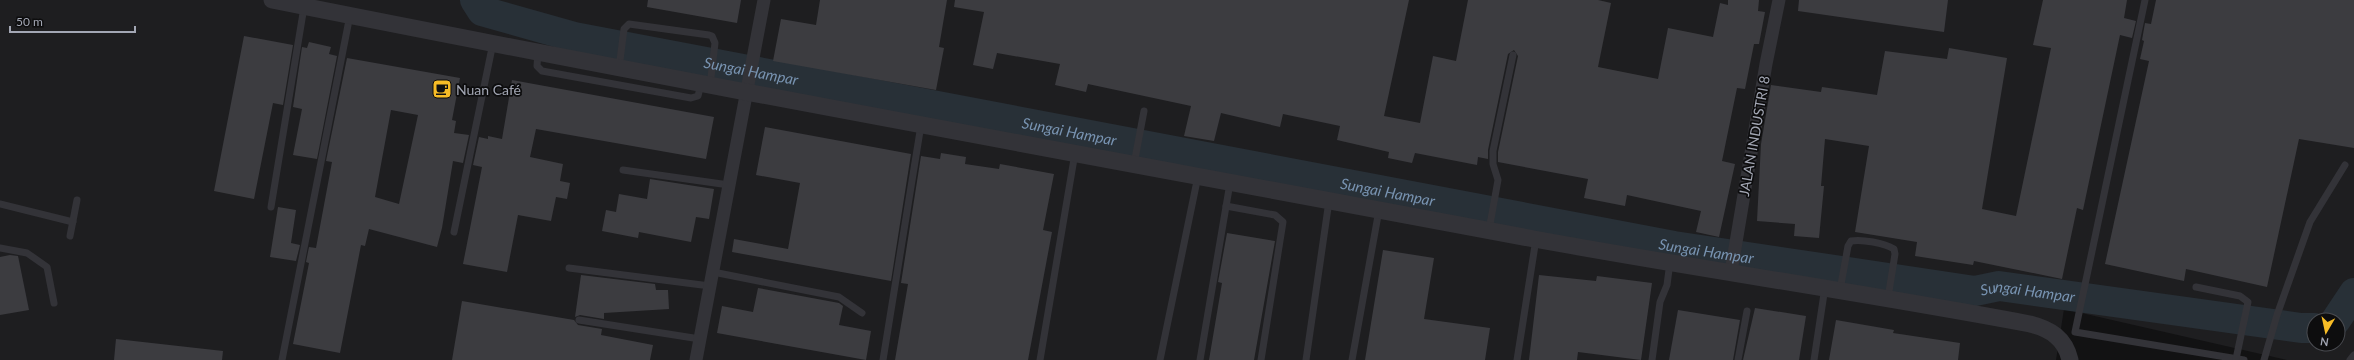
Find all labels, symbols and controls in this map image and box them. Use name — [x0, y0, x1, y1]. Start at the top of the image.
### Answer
scale bar — [10, 8, 135, 34]
text: 50 m — [16, 14, 43, 29]
water label: Sungai Hampar — [702, 53, 801, 89]
street label: JALAN INDUSTRI 8 — [1735, 74, 1773, 198]
cafe icon: Nuan Café — [431, 78, 453, 100]
place label: Nuan Café — [456, 81, 521, 98]
water label: Sungai Hampar — [1021, 113, 1119, 149]
water label: Sungai Hampar — [1339, 174, 1437, 210]
water label: Sungai Hampar — [1657, 234, 1756, 267]
water label: Sungai Hampar — [1979, 277, 2077, 306]
north arrow — [2306, 312, 2346, 352]
text: N — [2319, 335, 2330, 349]

